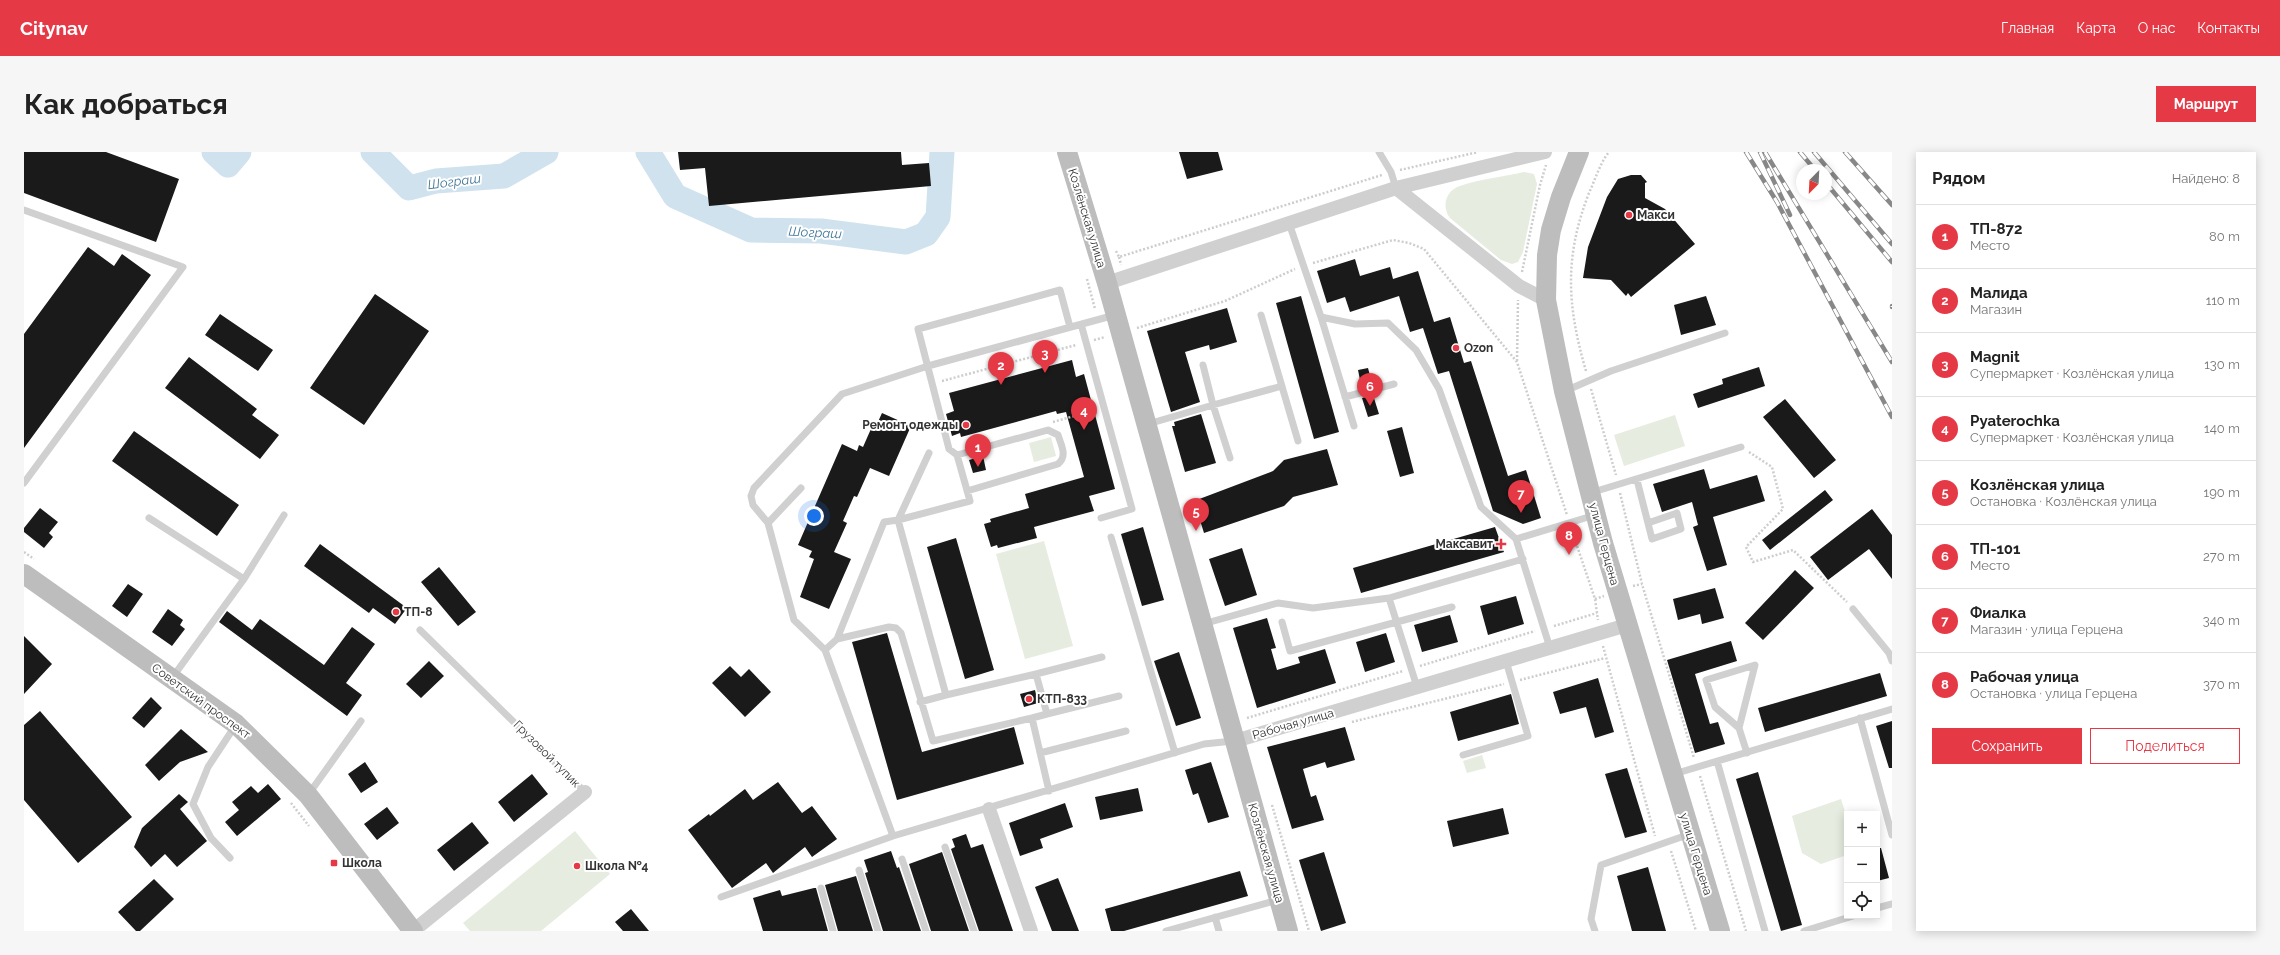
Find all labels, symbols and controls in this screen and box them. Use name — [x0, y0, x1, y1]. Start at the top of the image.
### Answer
text: Citynav — [20, 17, 88, 39]
text: Главная — [2001, 20, 2054, 36]
text: Карта — [2076, 20, 2116, 36]
text: О нас — [2138, 20, 2175, 36]
text: Контакты — [2197, 20, 2260, 36]
button: Маршрут — [2156, 86, 2256, 122]
text: Как добраться — [24, 88, 228, 121]
north arrow — [1796, 164, 1832, 200]
street label: Козлёнская улица — [1065, 167, 1109, 269]
text: Рядом — [1932, 168, 1985, 188]
water label: Шограш — [427, 171, 482, 192]
text: Найдено: 8 — [2172, 171, 2240, 186]
place label: Макси — [1637, 208, 1675, 222]
marker: Макси — [1624, 210, 1634, 220]
text: ТП-872 — [1970, 220, 2022, 238]
water label: Шограш — [788, 224, 843, 241]
text: 1 — [1942, 229, 1948, 244]
text: 80 m — [2209, 229, 2240, 244]
text: Место — [1970, 238, 2010, 253]
text: Малида — [1970, 284, 2028, 302]
text: 2 — [1941, 293, 1949, 308]
text: 110 m — [2206, 293, 2240, 308]
text: Магазин — [1970, 302, 2022, 317]
pin: 3 — [1032, 340, 1058, 373]
place label: Ozon — [1464, 341, 1493, 355]
marker: Ozon — [1451, 343, 1461, 353]
text: Magnit — [1970, 348, 2020, 366]
pin: 2 — [988, 352, 1014, 385]
text: 3 — [1941, 357, 1949, 372]
text: 130 m — [2204, 357, 2240, 372]
text: Супермаркет · Козлёнская улица — [1970, 366, 2174, 381]
pin: 6 — [1357, 373, 1383, 406]
pin: 4 — [1071, 397, 1097, 430]
text: Pyaterochka — [1970, 412, 2060, 430]
place label: Ремонт одежды — [862, 418, 958, 432]
marker: Ремонт одежды — [961, 420, 971, 430]
text: 4 — [1941, 421, 1949, 436]
text: 140 m — [2204, 421, 2240, 436]
text: Супермаркет · Козлёнская улица — [1970, 430, 2174, 445]
pin: 1 — [965, 434, 991, 467]
text: Козлёнская улица — [1970, 476, 2105, 494]
pin: 7 — [1508, 480, 1534, 513]
text: 5 — [1941, 485, 1949, 500]
text: 190 m — [2204, 485, 2240, 500]
text: Остановка · Козлёнская улица — [1970, 494, 2157, 509]
pin: 5 — [1183, 498, 1209, 531]
street label: улица Герцена — [1586, 501, 1622, 587]
your location — [804, 506, 824, 526]
pin: 8 — [1556, 522, 1582, 555]
place label: Максавит — [1436, 537, 1493, 551]
marker: Максавит — [1496, 539, 1506, 549]
text: ТП-101 — [1970, 540, 2021, 558]
text: 6 — [1941, 549, 1949, 564]
text: 270 m — [2203, 549, 2240, 564]
text: Место — [1970, 558, 2010, 573]
text: Фиалка — [1970, 604, 2026, 622]
place label: ТП-8 — [404, 605, 432, 619]
marker: ТП-8 — [391, 607, 401, 617]
text: 7 — [1941, 613, 1949, 628]
text: 340 m — [2203, 613, 2240, 628]
text: Магазин · улица Герцена — [1970, 622, 2123, 637]
street label: Советский проспект — [149, 661, 253, 742]
text: Рабочая улица — [1970, 668, 2079, 686]
text: 8 — [1941, 677, 1949, 692]
text: 370 m — [2203, 677, 2240, 692]
text: Остановка · улица Герцена — [1970, 686, 2137, 701]
place label: КТП-833 — [1037, 692, 1087, 706]
marker: КТП-833 — [1024, 694, 1034, 704]
street label: Рабочая улица — [1251, 706, 1335, 742]
street label: Грузовой тупик — [511, 718, 583, 790]
button: Сохранить — [1932, 728, 2082, 764]
button: Поделиться — [2090, 728, 2240, 764]
street label: Козлёнская улица — [1245, 802, 1287, 904]
street label: улица Герцена — [1677, 811, 1715, 897]
map controls — [1844, 811, 1880, 919]
button: + — [1844, 811, 1880, 847]
button: − — [1844, 847, 1880, 883]
place label: Школа — [342, 856, 382, 870]
marker: Школа — [329, 858, 339, 868]
place label: Школа №4 — [585, 859, 649, 873]
marker: Школа №4 — [572, 861, 582, 871]
button: locate — [1844, 883, 1880, 919]

